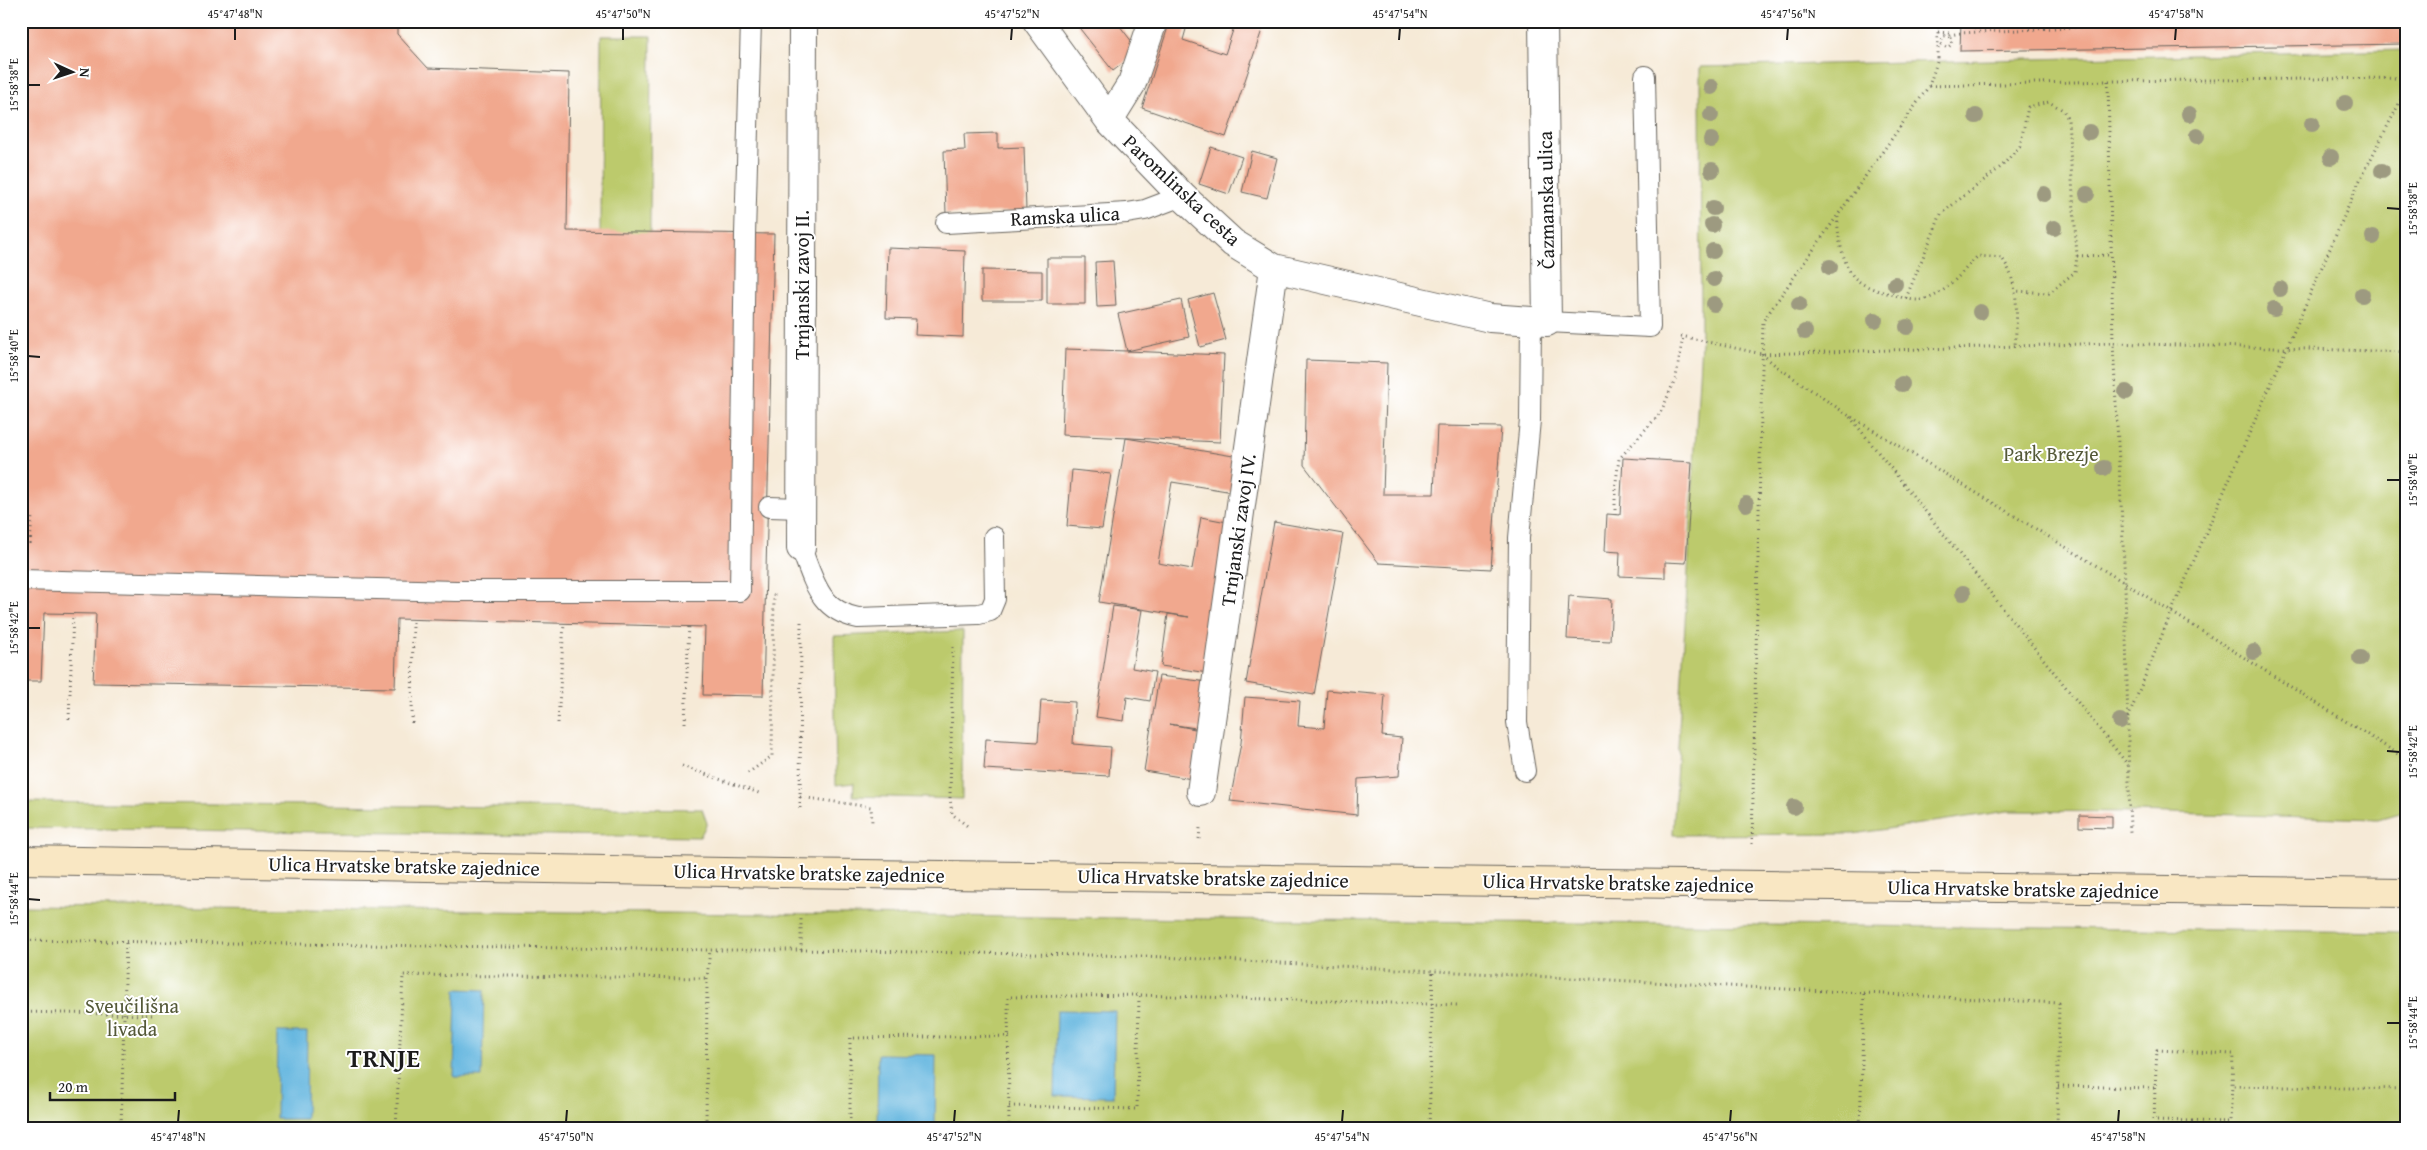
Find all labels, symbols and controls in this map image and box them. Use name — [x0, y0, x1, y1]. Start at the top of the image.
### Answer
text: 45°47'48"N — [207, 5, 263, 22]
text: 45°47'50"N — [595, 5, 651, 22]
text: 45°47'52"N — [984, 5, 1040, 22]
text: 45°47'54"N — [1372, 5, 1428, 22]
text: 45°47'56"N — [1760, 5, 1816, 22]
text: 45°47'58"N — [2148, 5, 2204, 22]
north arrow — [48, 48, 98, 98]
text: 15°58'38"E — [5, 58, 22, 112]
text: N — [75, 67, 95, 79]
street label: Paromlinska cesta — [1117, 127, 1248, 252]
street label: Čazmanska ulica — [1530, 130, 1561, 269]
text: 15°58'38"E — [2404, 182, 2421, 236]
street label: Ramska ulica — [1009, 198, 1121, 233]
street label: Trnjanski zavoj II. — [787, 210, 816, 360]
text: 15°58'40"E — [5, 329, 22, 383]
park label: Park Brezje — [2003, 439, 2099, 468]
street label: Trnjanski zavoj IV. — [1212, 452, 1263, 608]
text: 15°58'40"E — [2404, 453, 2421, 507]
text: 15°58'42"E — [5, 601, 22, 655]
text: 15°58'42"E — [2404, 725, 2421, 779]
street label: Ulica Hrvatske bratske zajednice — [268, 849, 540, 882]
street label: Ulica Hrvatske bratske zajednice — [673, 856, 945, 889]
street label: Ulica Hrvatske bratske zajednice — [1077, 861, 1349, 894]
street label: Ulica Hrvatske bratske zajednice — [1482, 866, 1754, 899]
text: 15°58'44"E — [5, 872, 22, 926]
street label: Ulica Hrvatske bratske zajednice — [1887, 872, 2159, 905]
park label: Sveučilišna livada — [85, 991, 179, 1043]
text: 15°58'44"E — [2404, 996, 2421, 1050]
district label: TRNJE — [347, 1040, 421, 1076]
scale bar — [50, 1070, 175, 1102]
text: 20 m — [58, 1076, 89, 1097]
text: 45°47'48"N — [150, 1128, 206, 1145]
text: 45°47'50"N — [538, 1128, 594, 1145]
text: 45°47'52"N — [926, 1128, 982, 1145]
text: 45°47'54"N — [1314, 1128, 1370, 1145]
text: 45°47'56"N — [1702, 1128, 1758, 1145]
text: 45°47'58"N — [2090, 1128, 2146, 1145]

